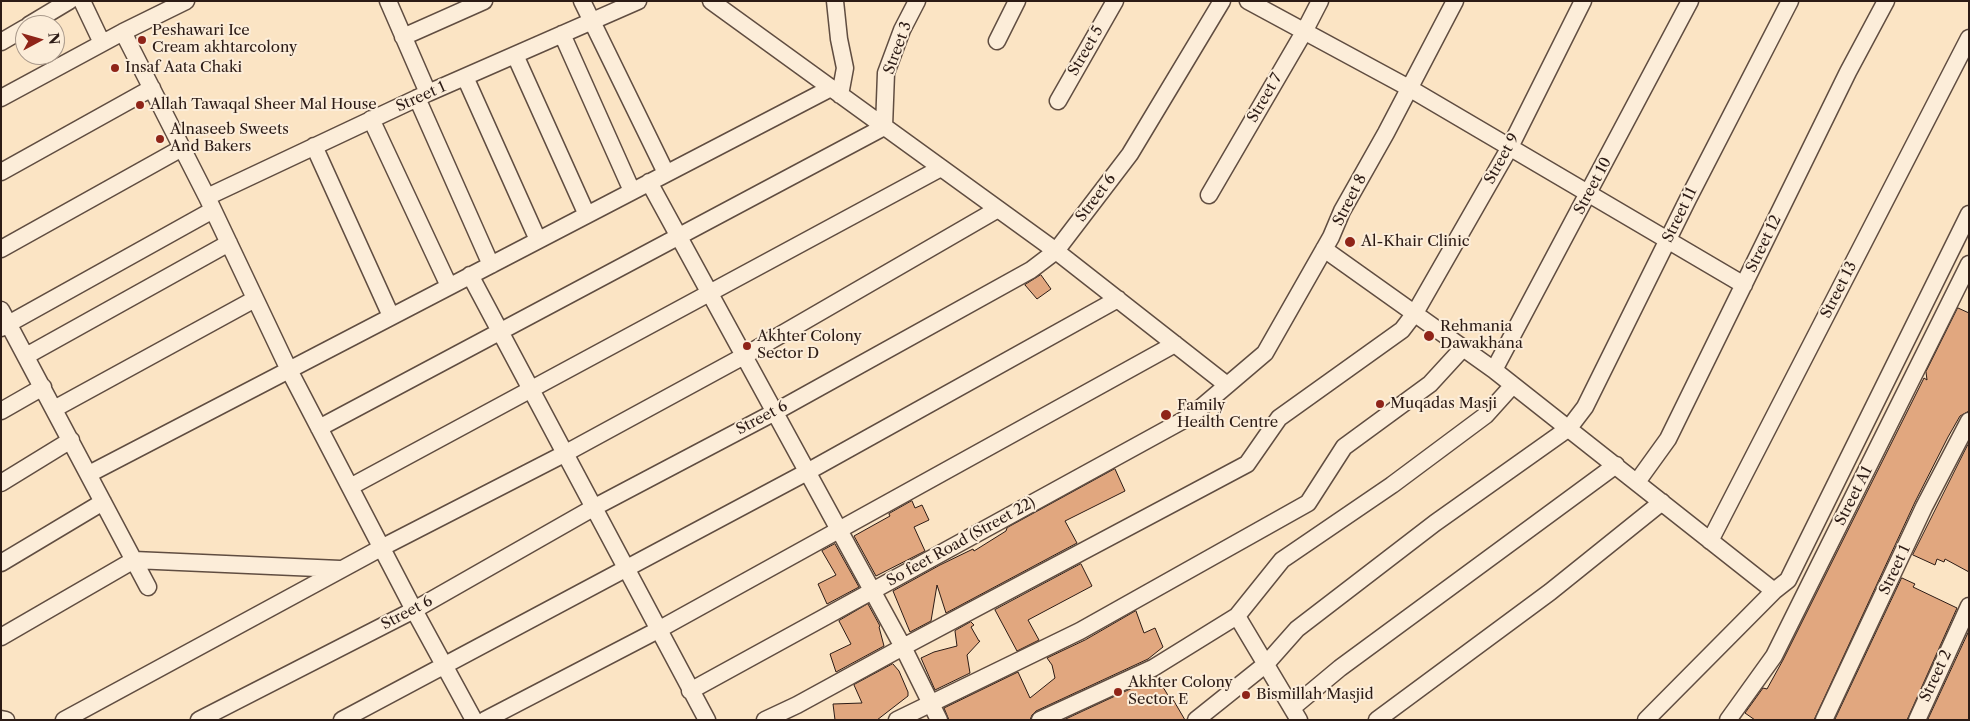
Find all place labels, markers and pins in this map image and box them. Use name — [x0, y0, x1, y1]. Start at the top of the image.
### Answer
place label: Peshawari Ice Cream akhtarcolony — [152, 22, 297, 57]
marker: Peshawari Ice Cream akhtarcolony — [136, 34, 148, 46]
place label: Insaf Aata Chaki — [125, 59, 242, 77]
marker: Insaf Aata Chaki — [109, 62, 121, 74]
place label: Allah Tawaqal Sheer Mal House — [150, 96, 377, 114]
marker: Allah Tawaqal Sheer Mal House — [134, 99, 146, 111]
place label: Alnaseeb Sweets And Bakers — [170, 121, 289, 156]
marker: Alnaseeb Sweets And Bakers — [154, 133, 166, 145]
place label: Al-Khair Clinic — [1361, 233, 1470, 251]
marker: Al-Khair Clinic — [1343, 235, 1357, 249]
place label: Rehmania Dawakhana — [1440, 318, 1523, 353]
place label: Akhter Colony Sector D — [757, 328, 862, 363]
marker: Rehmania Dawakhana — [1422, 329, 1436, 343]
marker: Akhter Colony Sector D — [741, 340, 753, 352]
place label: Muqadas Masji — [1390, 395, 1497, 413]
place label: Family Health Centre — [1177, 397, 1278, 432]
marker: Muqadas Masji — [1374, 398, 1386, 410]
marker: Family Health Centre — [1159, 408, 1173, 422]
place label: Akhter Colony Sector E — [1128, 674, 1233, 709]
marker: Akhter Colony Sector E — [1112, 686, 1124, 698]
place label: Bismillah Masjid — [1256, 686, 1374, 704]
marker: Bismillah Masjid — [1240, 689, 1252, 701]

